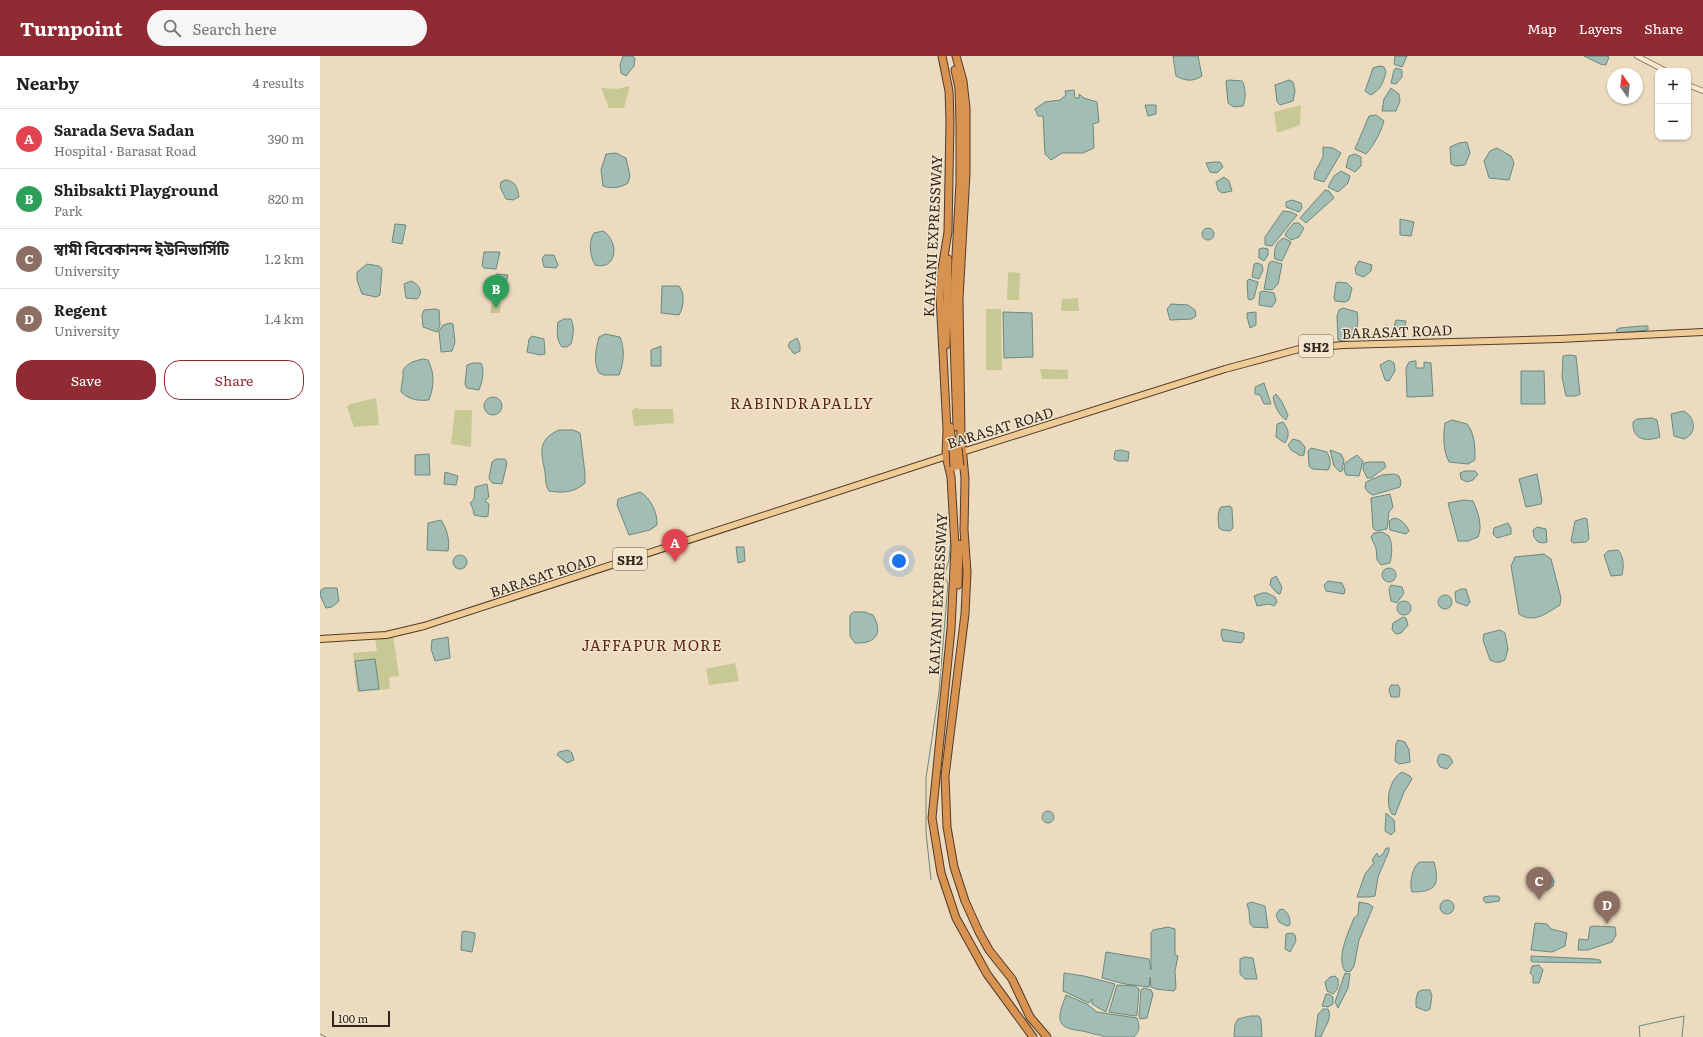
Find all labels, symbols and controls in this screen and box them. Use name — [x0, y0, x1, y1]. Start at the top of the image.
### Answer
search box — [147, 10, 427, 46]
text: Turnpoint — [20, 14, 123, 42]
icon: search — [161, 17, 183, 39]
text: Search here — [193, 17, 277, 40]
text: Map — [1527, 18, 1557, 38]
text: Layers — [1579, 18, 1622, 38]
text: Share — [1644, 18, 1683, 38]
north arrow — [1607, 68, 1643, 104]
map controls — [1655, 68, 1691, 140]
button: + — [1655, 68, 1691, 104]
text: Nearby — [16, 70, 79, 95]
text: 4 results — [253, 73, 304, 92]
button: − — [1655, 104, 1691, 140]
text: Sarada Seva Sadan — [54, 118, 195, 141]
text: A — [24, 129, 34, 148]
text: 390 m — [267, 129, 304, 148]
text: Hospital · Barasat Road — [54, 141, 196, 160]
street label: KALYANI EXPRESSWAY — [918, 154, 946, 318]
text: Shibsakti Playground — [54, 178, 218, 201]
text: B — [25, 189, 33, 208]
text: 820 m — [268, 189, 304, 208]
text: Park — [54, 201, 83, 220]
text: স্বামী বিবেকানন্দ ইউনিভার্সিটি — [54, 237, 229, 260]
text: C — [24, 249, 34, 268]
text: 1.2 km — [265, 249, 304, 268]
text: University — [54, 261, 119, 280]
pin: B — [483, 275, 509, 308]
text: Regent — [54, 298, 107, 321]
text: D — [24, 309, 34, 328]
text: 1.4 km — [265, 309, 304, 328]
street label: BARASAT ROAD — [1341, 319, 1453, 343]
text: University — [54, 321, 119, 340]
road number: SH2 — [1299, 335, 1333, 357]
button: Save — [16, 360, 156, 400]
button: Share — [164, 360, 304, 400]
district label: RABINDRAPALLY — [730, 391, 874, 414]
street label: BARASAT ROAD — [944, 401, 1056, 453]
street label: KALYANI EXPRESSWAY — [923, 512, 951, 676]
pin: A — [662, 529, 688, 562]
street label: BARASAT ROAD — [487, 548, 599, 602]
road number: SH2 — [613, 548, 647, 570]
your location — [889, 551, 909, 571]
district label: JAFFAPUR MORE — [581, 633, 723, 656]
pin: C — [1526, 867, 1552, 900]
pin: D — [1594, 891, 1620, 924]
scale bar — [332, 1009, 390, 1028]
text: 100 m — [338, 1010, 368, 1026]

